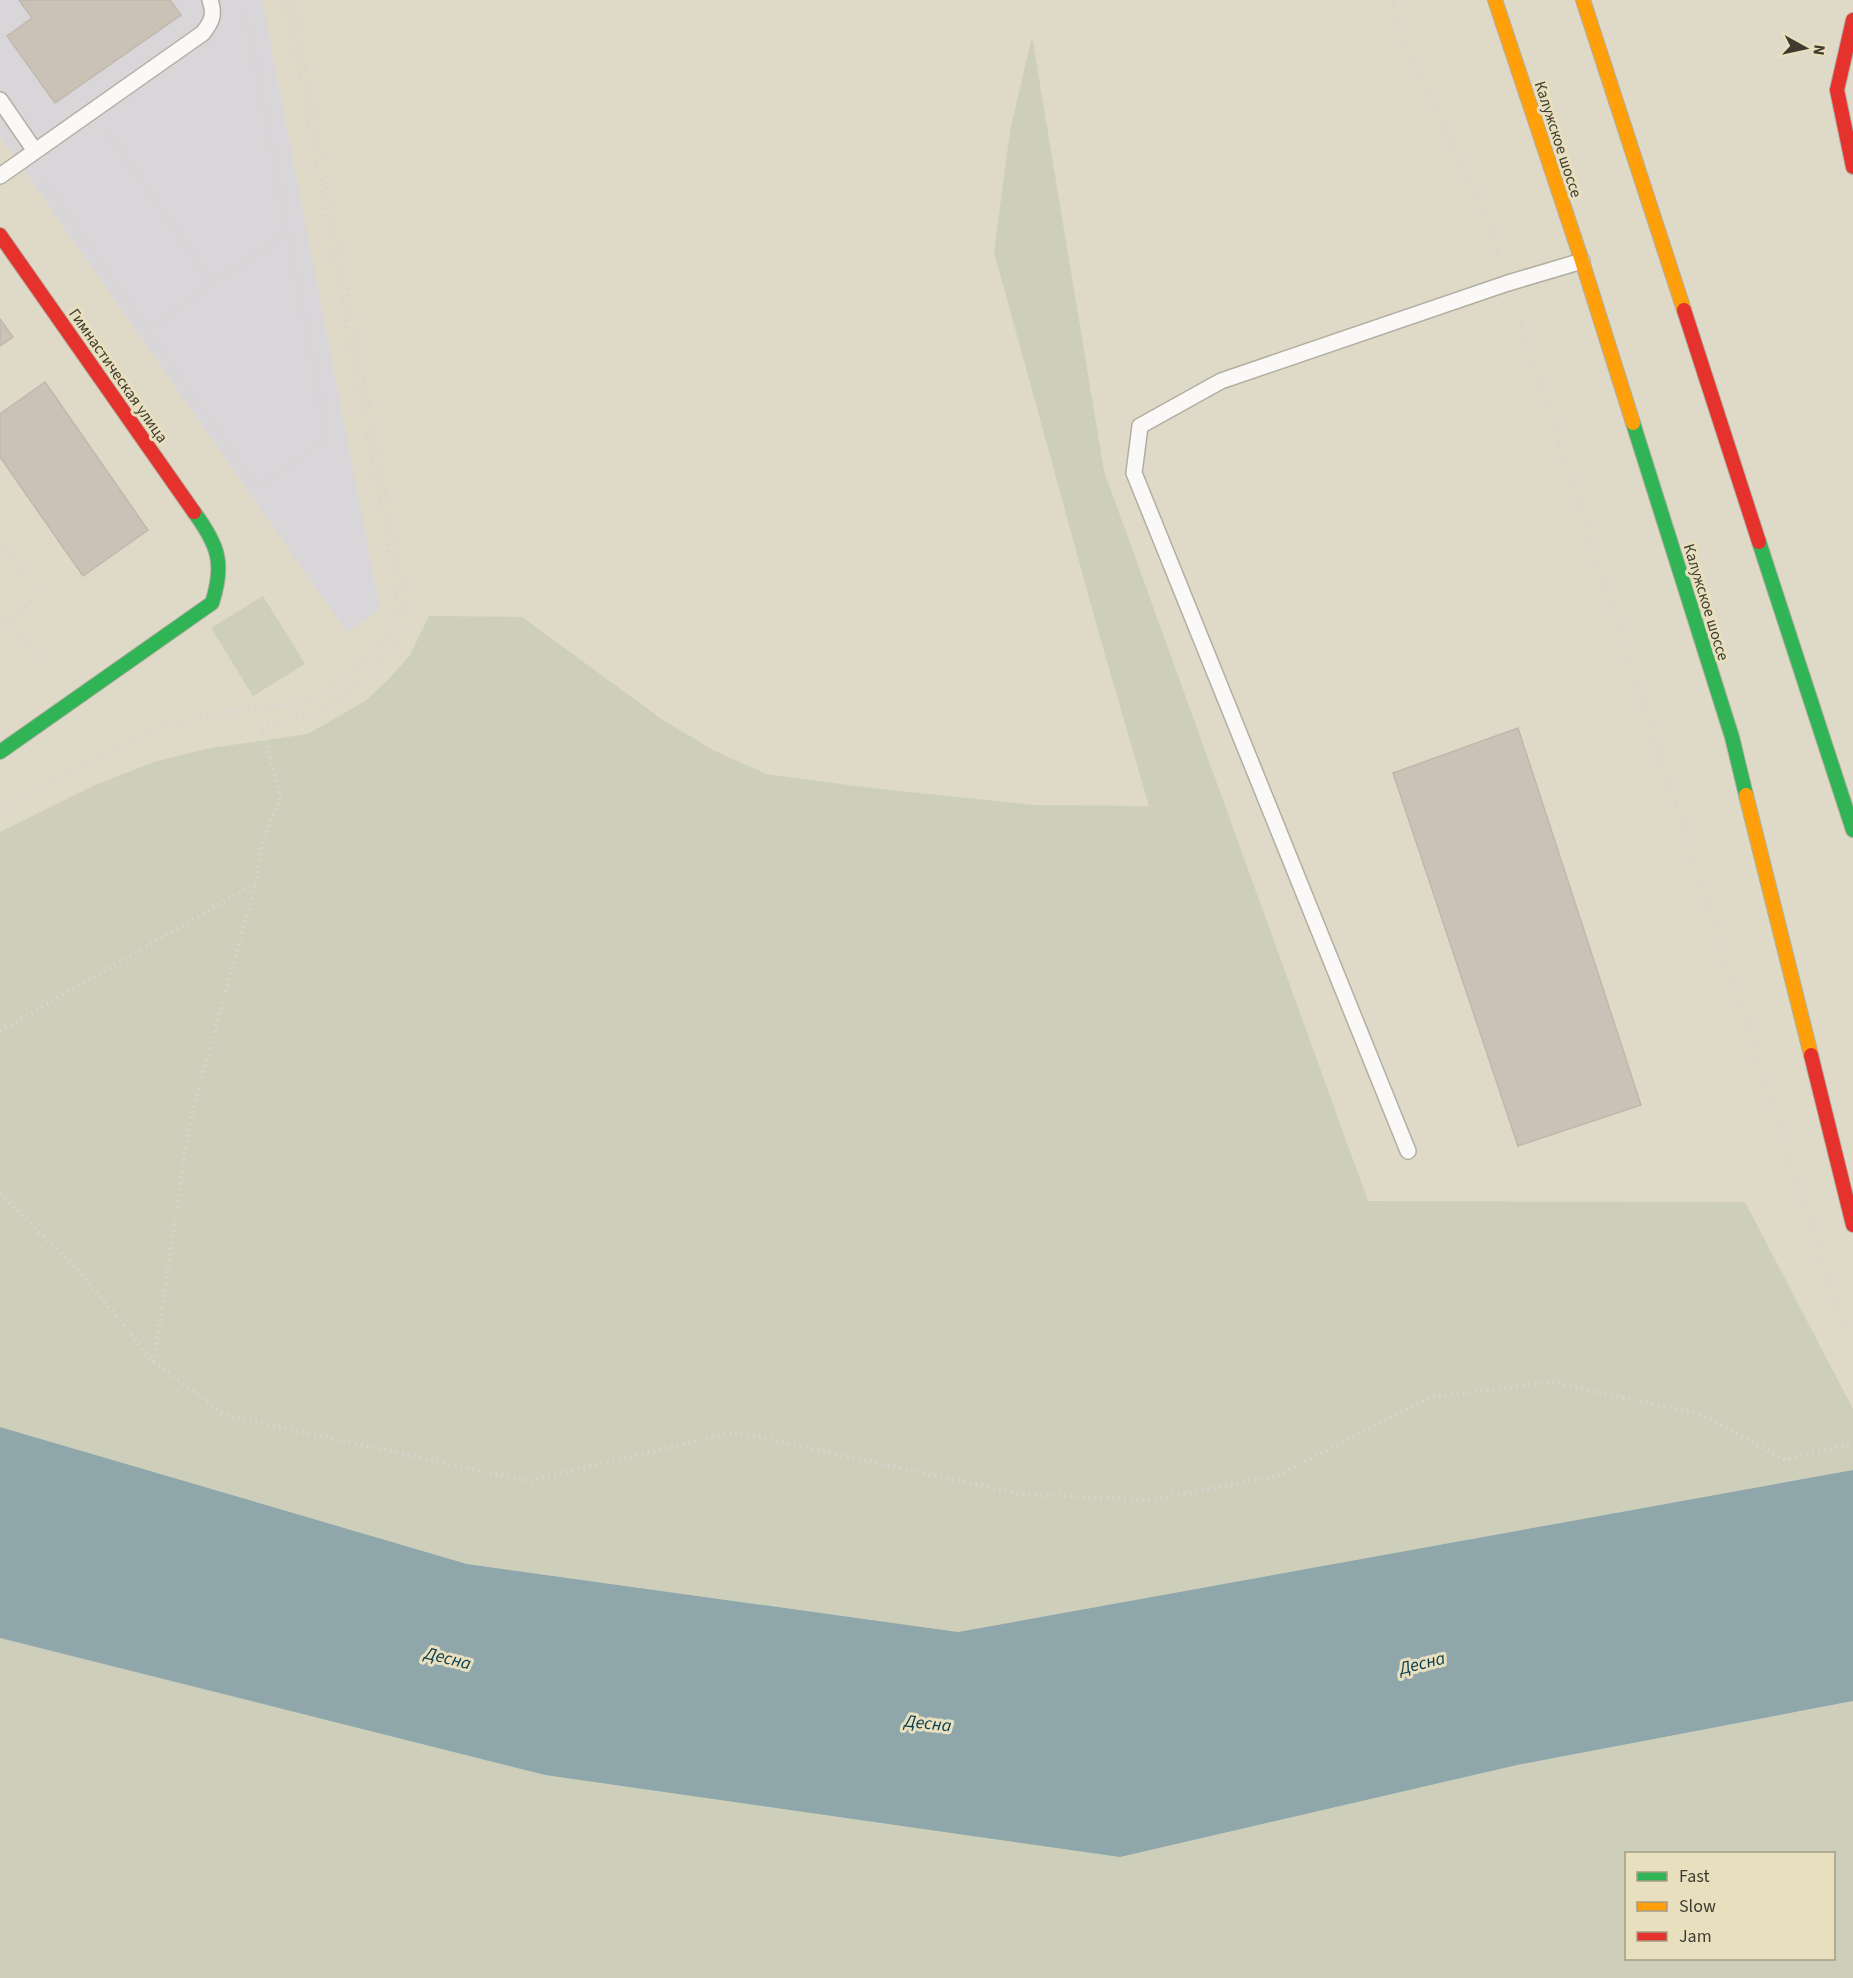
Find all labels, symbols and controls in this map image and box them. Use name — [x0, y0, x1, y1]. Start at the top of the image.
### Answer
north arrow — [1775, 18, 1835, 78]
text: N — [1807, 43, 1830, 57]
street label: Калужское шоссе — [1529, 78, 1587, 200]
street label: Гимнастическая улица — [63, 304, 173, 447]
street label: Калужское шоссе — [1678, 541, 1734, 663]
water label: Десна — [421, 1640, 474, 1676]
water label: Десна — [1395, 1646, 1448, 1682]
water label: Десна — [902, 1709, 953, 1738]
legend — [1625, 1852, 1835, 1960]
text: Fast — [1679, 1864, 1710, 1889]
text: Slow — [1679, 1894, 1716, 1919]
text: Jam — [1679, 1924, 1712, 1949]

